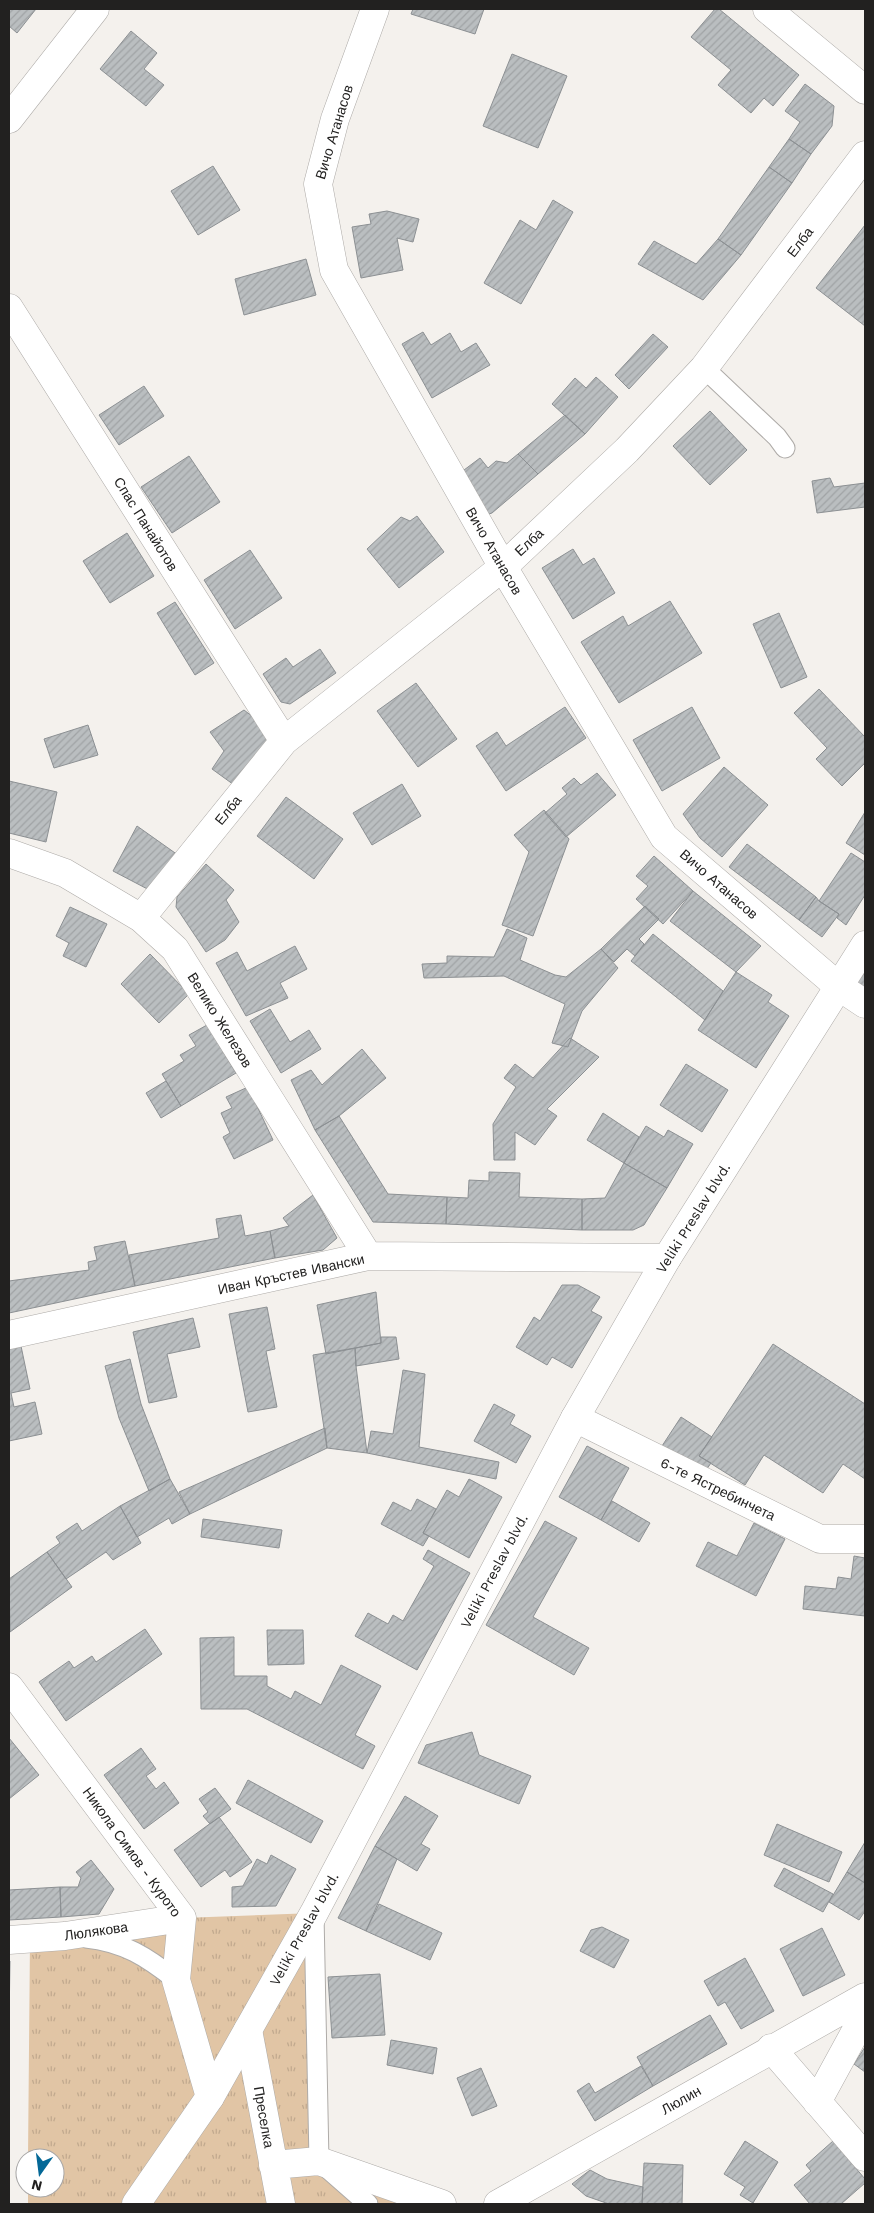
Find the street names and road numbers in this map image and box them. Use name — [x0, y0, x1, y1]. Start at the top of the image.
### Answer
street label: Вичо Атанасов — [312, 83, 356, 181]
street label: Елба — [784, 224, 816, 260]
street label: Спас Панайотов — [111, 474, 181, 574]
street label: Вичо Атанасов — [463, 505, 525, 597]
street label: Елба — [511, 525, 547, 559]
street label: Елба — [211, 792, 245, 828]
street label: Вичо Атанасов — [677, 846, 761, 922]
street label: Велико Железов — [184, 970, 256, 1070]
street label: Veliki Preslav blvd. — [653, 1160, 733, 1276]
street label: Иван Кръстев Ивански — [216, 1251, 366, 1297]
street label: 6-те Ястребинчета — [658, 1454, 778, 1524]
street label: Veliki Preslav blvd. — [457, 1511, 531, 1631]
street label: Никола Симов - Курото — [80, 1784, 184, 1920]
street label: Veliki Preslav blvd. — [266, 1870, 342, 1988]
street label: Люлякова — [63, 1919, 129, 1943]
street label: Люлин — [658, 2082, 704, 2118]
street label: Преселка — [251, 2085, 277, 2149]

